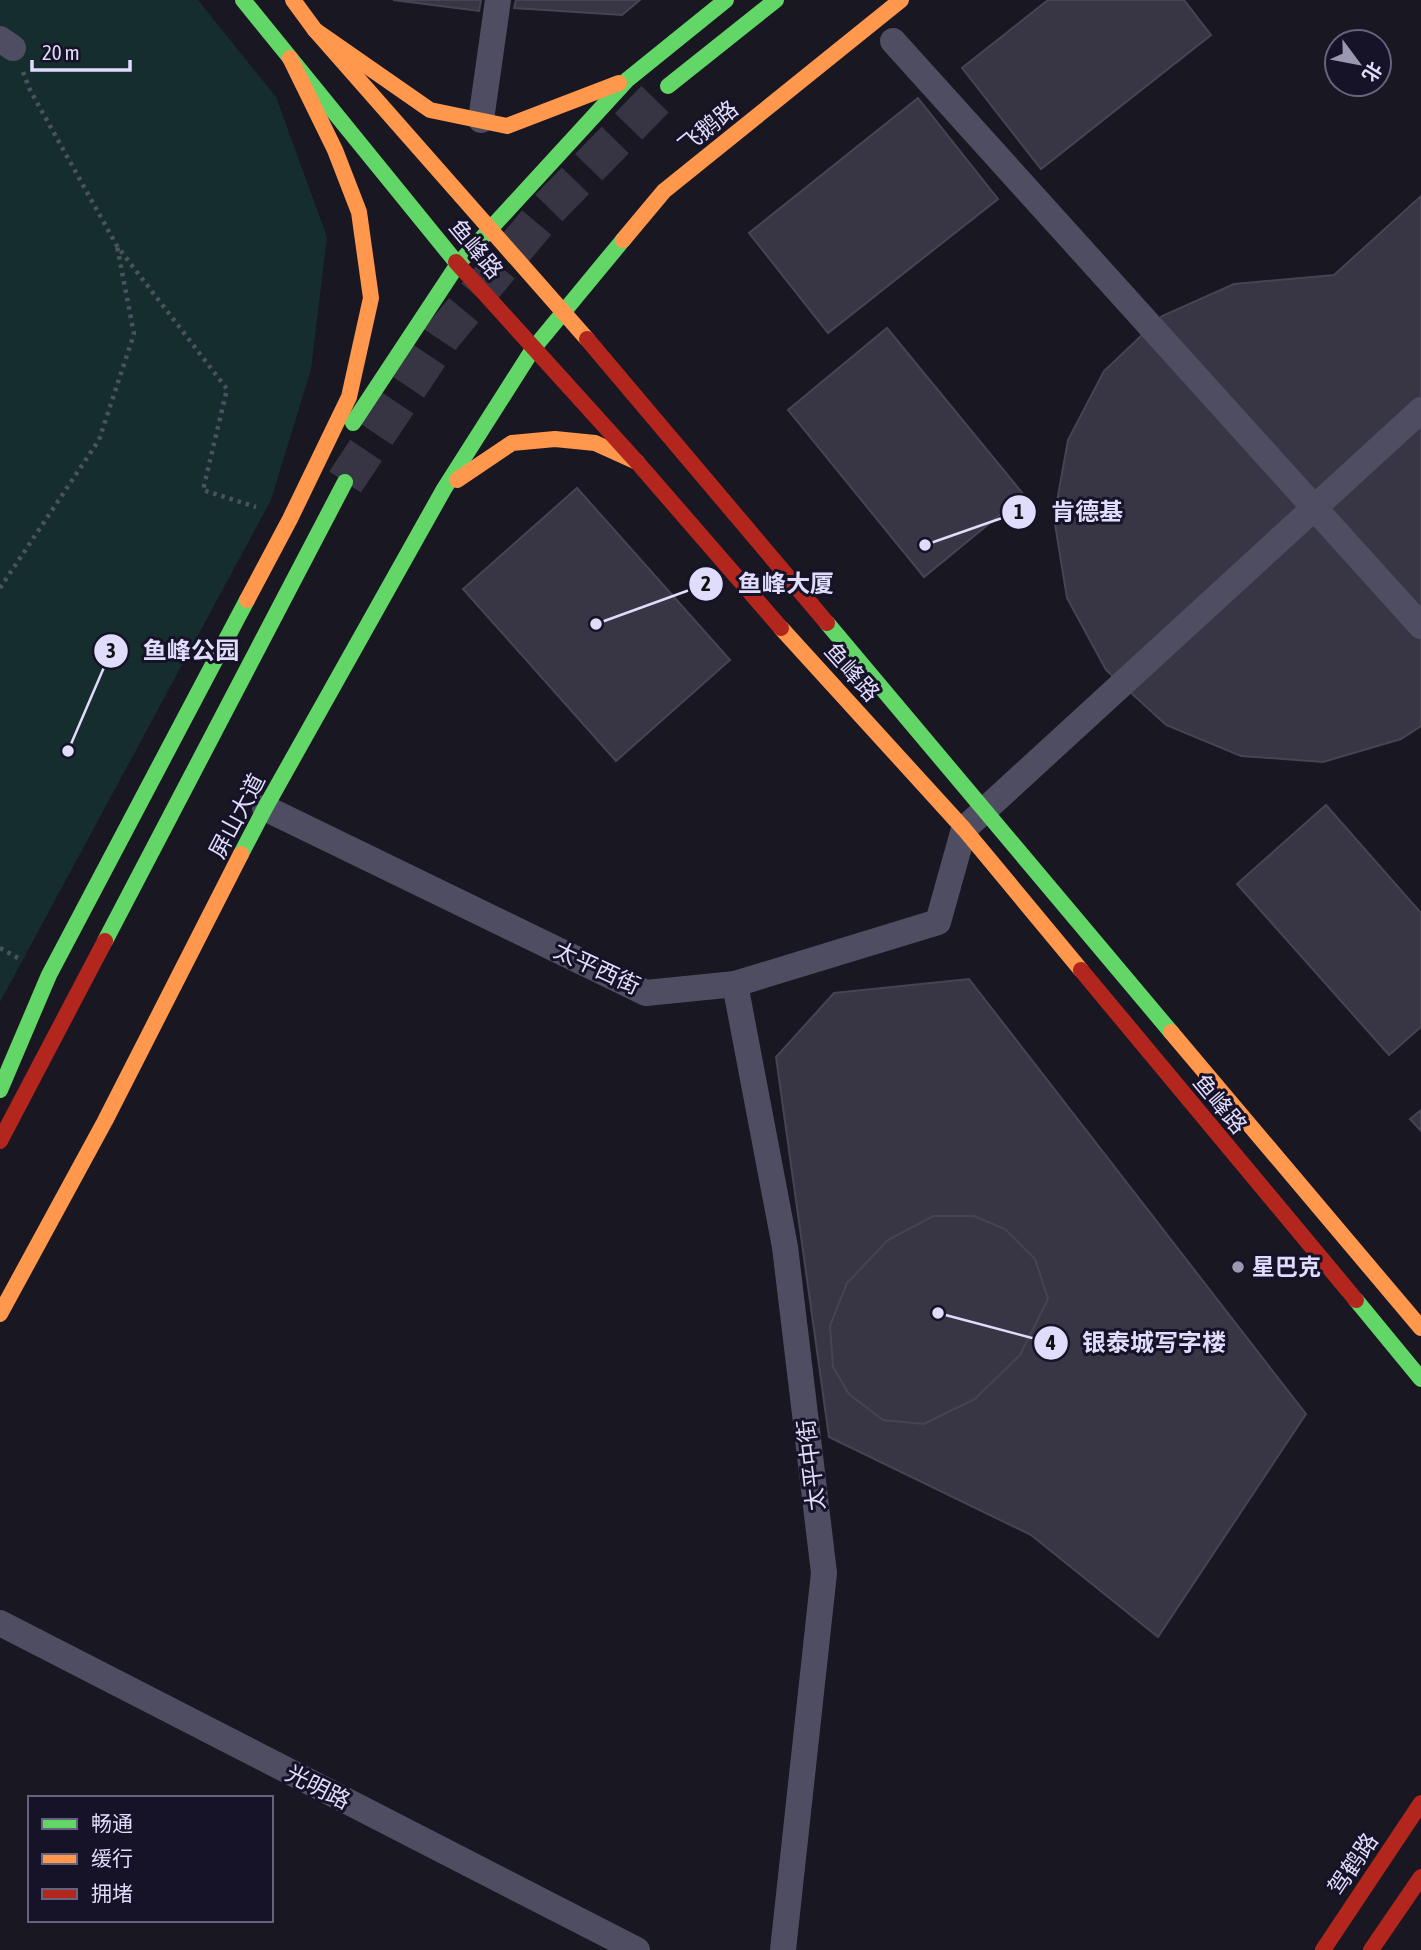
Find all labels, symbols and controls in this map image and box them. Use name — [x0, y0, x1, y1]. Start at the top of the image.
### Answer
scale bar — [32, 28, 130, 72]
north arrow — [1323, 28, 1393, 98]
text: 20 m — [42, 40, 80, 64]
text: 北 — [1358, 58, 1387, 86]
street label: 飞鹅路 — [673, 95, 743, 159]
street label: 鱼峰路 — [444, 214, 508, 284]
callout: 肯德基 — [1002, 489, 1137, 534]
text: 肯德基 — [1051, 498, 1123, 525]
text: 1 — [1014, 499, 1024, 523]
callout: 鱼峰大厦 — [689, 561, 848, 606]
text: 鱼峰大厦 — [738, 570, 834, 597]
text: 2 — [701, 571, 711, 595]
callout: 鱼峰公园 — [94, 628, 253, 673]
text: 鱼峰公园 — [143, 637, 239, 664]
text: 3 — [106, 638, 116, 662]
street label: 鱼峰路 — [819, 638, 885, 706]
street label: 屏山大道 — [204, 769, 270, 863]
street label: 太平西街 — [550, 937, 644, 999]
street label: 鱼峰路 — [1188, 1069, 1252, 1139]
place label: 星巴克 — [1252, 1254, 1321, 1280]
marker: 星巴克 — [1230, 1259, 1246, 1275]
callout: 银泰城写字楼 — [1033, 1320, 1240, 1365]
text: 银泰城写字楼 — [1082, 1329, 1226, 1356]
text: 4 — [1045, 1330, 1056, 1354]
street label: 太平中街 — [792, 1418, 830, 1512]
street label: 光明路 — [281, 1760, 355, 1814]
legend — [28, 1796, 273, 1922]
text: 畅通 — [91, 1811, 133, 1835]
street label: 驾鹤路 — [1323, 1828, 1383, 1900]
text: 缓行 — [91, 1846, 133, 1870]
text: 拥堵 — [91, 1881, 133, 1905]

